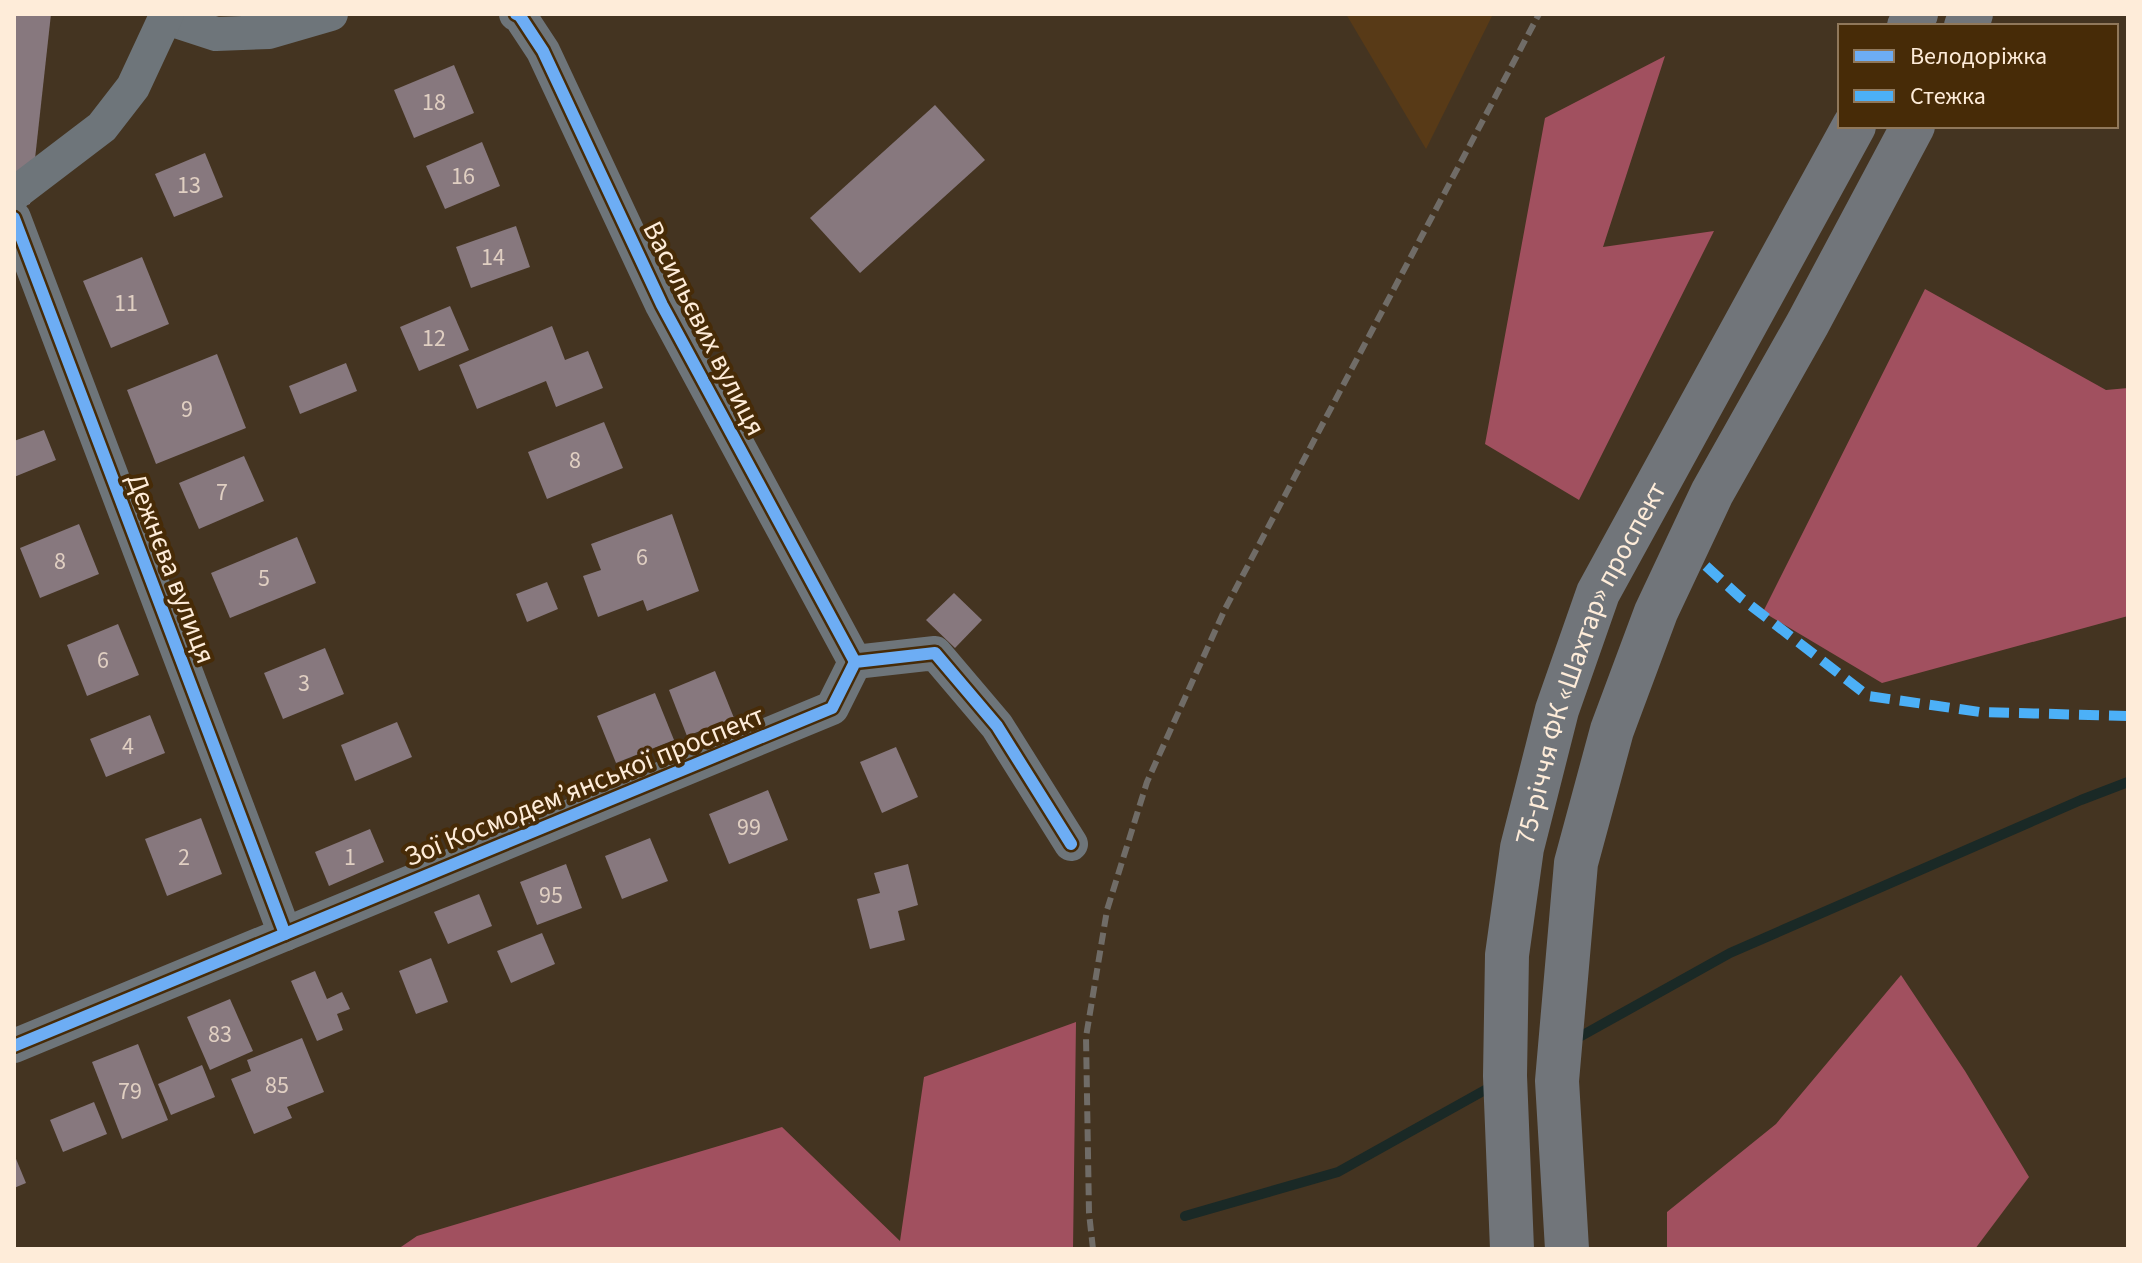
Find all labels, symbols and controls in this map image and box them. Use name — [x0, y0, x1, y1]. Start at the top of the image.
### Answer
legend — [1838, 24, 2118, 128]
text: Велодоріжка — [1910, 39, 2047, 74]
text: Стежка — [1910, 79, 1986, 114]
house number: 18 — [422, 85, 446, 120]
house number: 16 — [451, 159, 475, 194]
house number: 13 — [177, 168, 201, 203]
street label: Васильєвих вулиця — [633, 214, 776, 443]
house number: 14 — [481, 240, 505, 275]
house number: 11 — [114, 286, 138, 321]
house number: 12 — [422, 321, 446, 356]
house number: 9 — [181, 392, 193, 427]
house number: 8 — [569, 443, 581, 478]
street label: Дежнєва вулиця — [116, 467, 226, 669]
street label: 75-річчя ФК «Шахтар» проспект — [1505, 474, 1676, 849]
house number: 7 — [216, 475, 228, 510]
house number: 6 — [636, 540, 648, 575]
house number: 8 — [54, 544, 66, 579]
house number: 5 — [258, 561, 270, 596]
house number: 6 — [97, 643, 109, 678]
house number: 3 — [298, 666, 310, 701]
street label: Зої Космодем’янської проспект — [398, 695, 770, 877]
house number: 4 — [122, 729, 134, 764]
house number: 99 — [737, 810, 761, 845]
house number: 2 — [178, 840, 190, 875]
house number: 1 — [344, 840, 356, 875]
house number: 95 — [539, 878, 563, 913]
house number: 83 — [208, 1017, 232, 1052]
house number: 85 — [265, 1068, 289, 1103]
house number: 79 — [118, 1074, 142, 1109]

